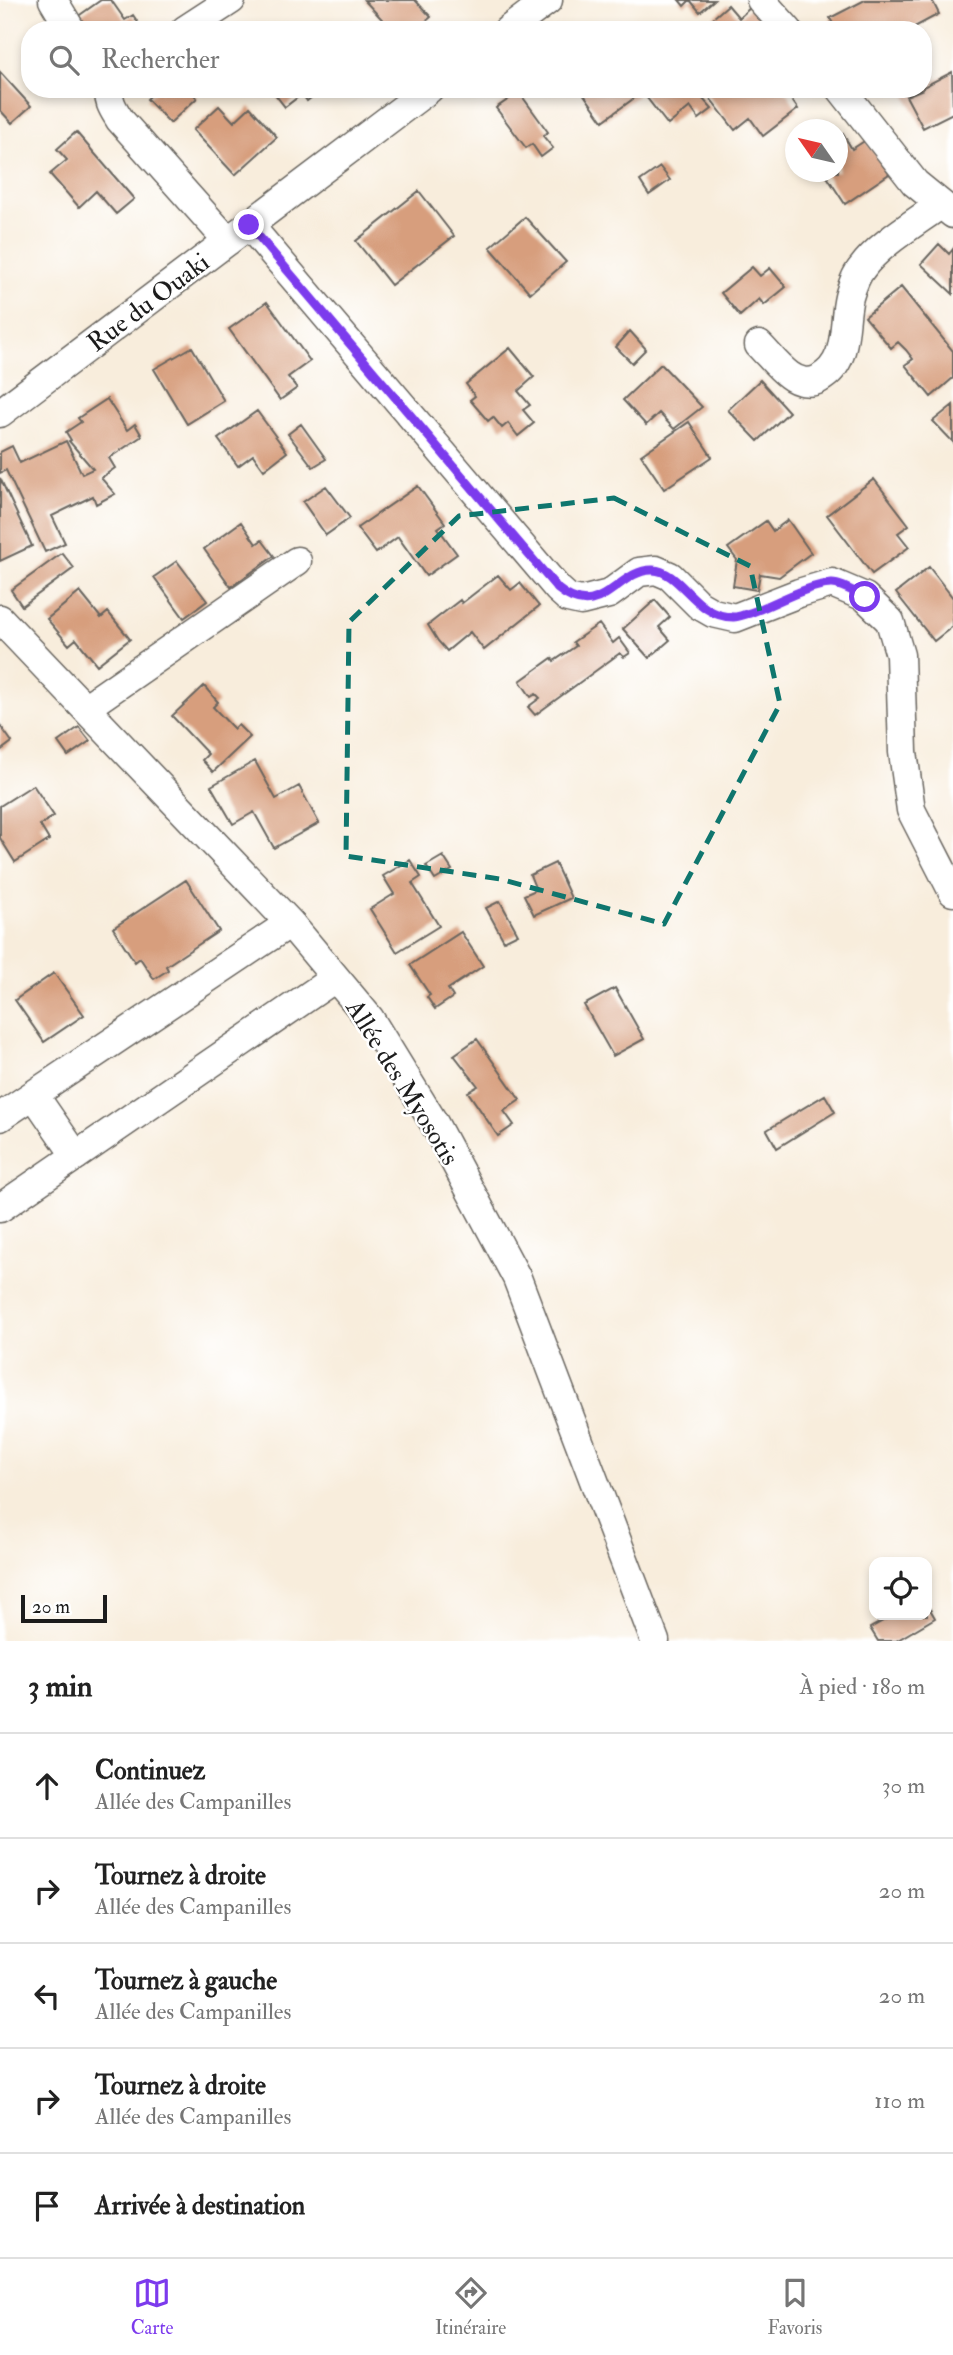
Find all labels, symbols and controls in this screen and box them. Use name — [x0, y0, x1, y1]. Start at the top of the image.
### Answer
search box — [21, 21, 932, 98]
icon: search — [45, 41, 83, 79]
text: Rechercher — [101, 44, 220, 76]
north arrow — [785, 119, 848, 182]
route end — [233, 209, 264, 240]
street label: Rue du Ouaki — [81, 246, 216, 359]
route start — [849, 581, 880, 612]
street label: Allée des Myosotis — [338, 993, 466, 1171]
map controls — [869, 1557, 932, 1620]
button: locate — [869, 1557, 932, 1620]
scale bar — [21, 1592, 107, 1624]
text: 20 m — [32, 1595, 70, 1619]
text: 3 min — [28, 1668, 93, 1705]
text: À pied · 180 m — [799, 1672, 925, 1701]
text: Continuez — [95, 1755, 205, 1787]
icon: ahead — [28, 1767, 66, 1805]
text: 30 m — [882, 1771, 925, 1800]
text: Allée des Campanilles — [95, 1787, 291, 1816]
text: Tournez à droite — [95, 1860, 266, 1892]
icon: right — [28, 1872, 66, 1910]
text: 20 m — [879, 1876, 925, 1905]
text: Allée des Campanilles — [95, 1892, 291, 1921]
text: Tournez à gauche — [95, 1965, 277, 1997]
icon: left — [28, 1977, 66, 2015]
text: 20 m — [879, 1981, 925, 2010]
text: Allée des Campanilles — [95, 1997, 291, 2026]
text: Tournez à droite — [95, 2070, 266, 2102]
icon: right — [28, 2082, 66, 2120]
text: 110 m — [874, 2086, 925, 2115]
text: Allée des Campanilles — [95, 2102, 291, 2131]
icon: arrive — [28, 2187, 66, 2225]
text: Arrivée à destination — [95, 2190, 305, 2222]
tab: Carte — [131, 2274, 174, 2340]
tab: Itinéraire — [435, 2274, 506, 2340]
tab: Favoris — [768, 2274, 822, 2340]

